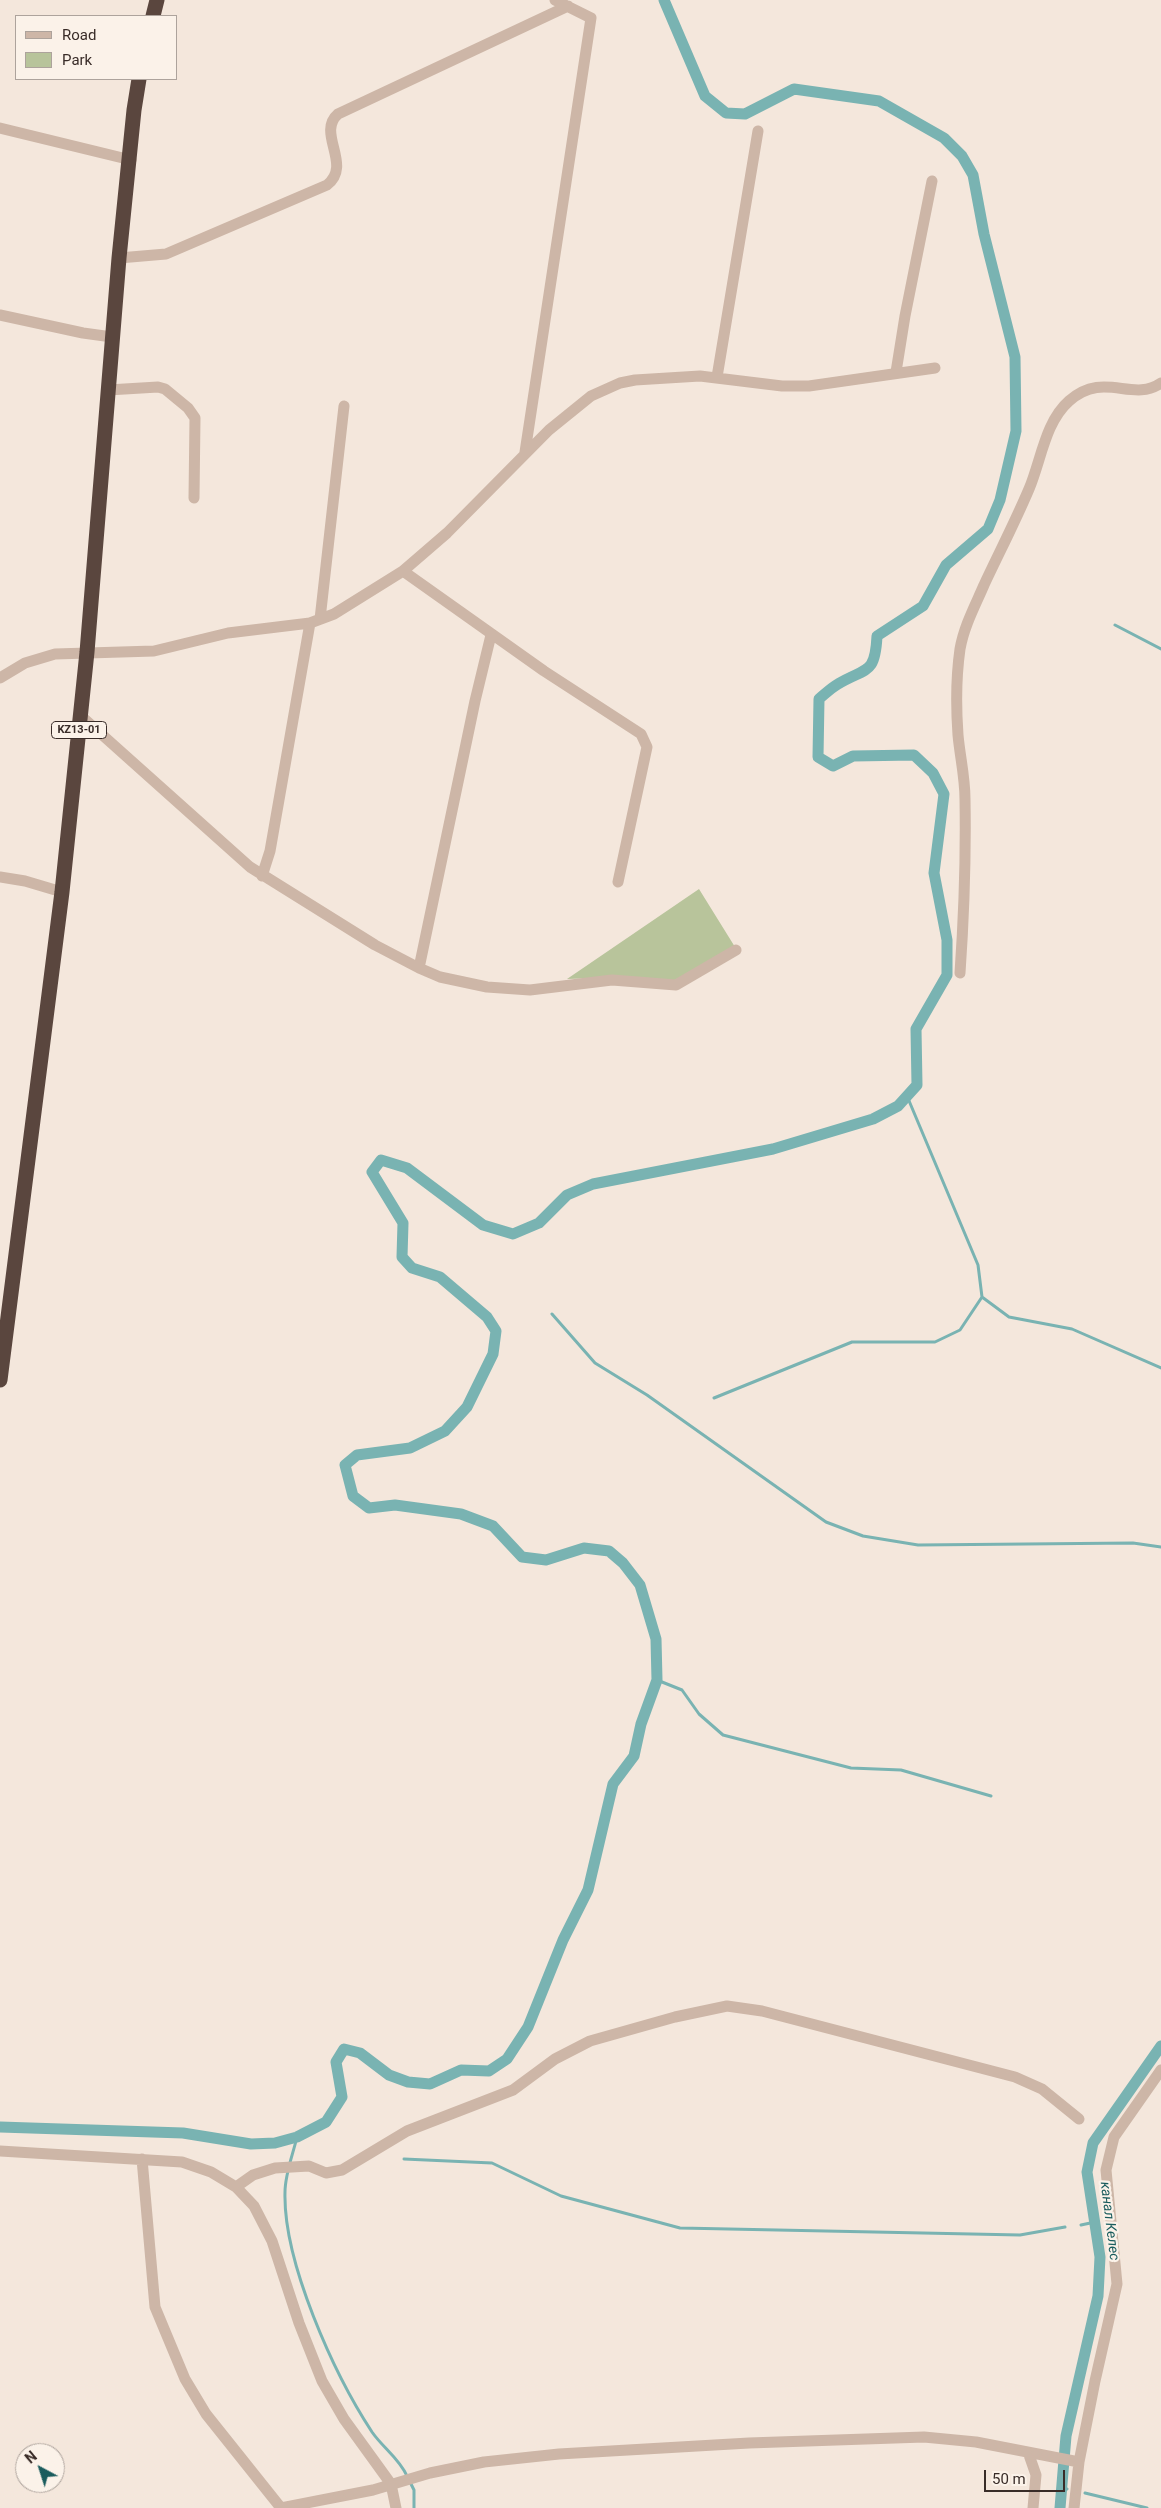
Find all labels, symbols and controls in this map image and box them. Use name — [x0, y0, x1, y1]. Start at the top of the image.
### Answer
legend — [15, 15, 178, 80]
text: Road — [62, 26, 96, 44]
text: Park — [62, 51, 92, 69]
road number: KZ13-01 — [52, 722, 106, 738]
water label: канал Келес — [1096, 2181, 1122, 2261]
north arrow — [15, 2443, 65, 2493]
text: N — [22, 2448, 40, 2467]
scale bar — [986, 2460, 1067, 2492]
text: 50 m — [992, 2470, 1026, 2488]

